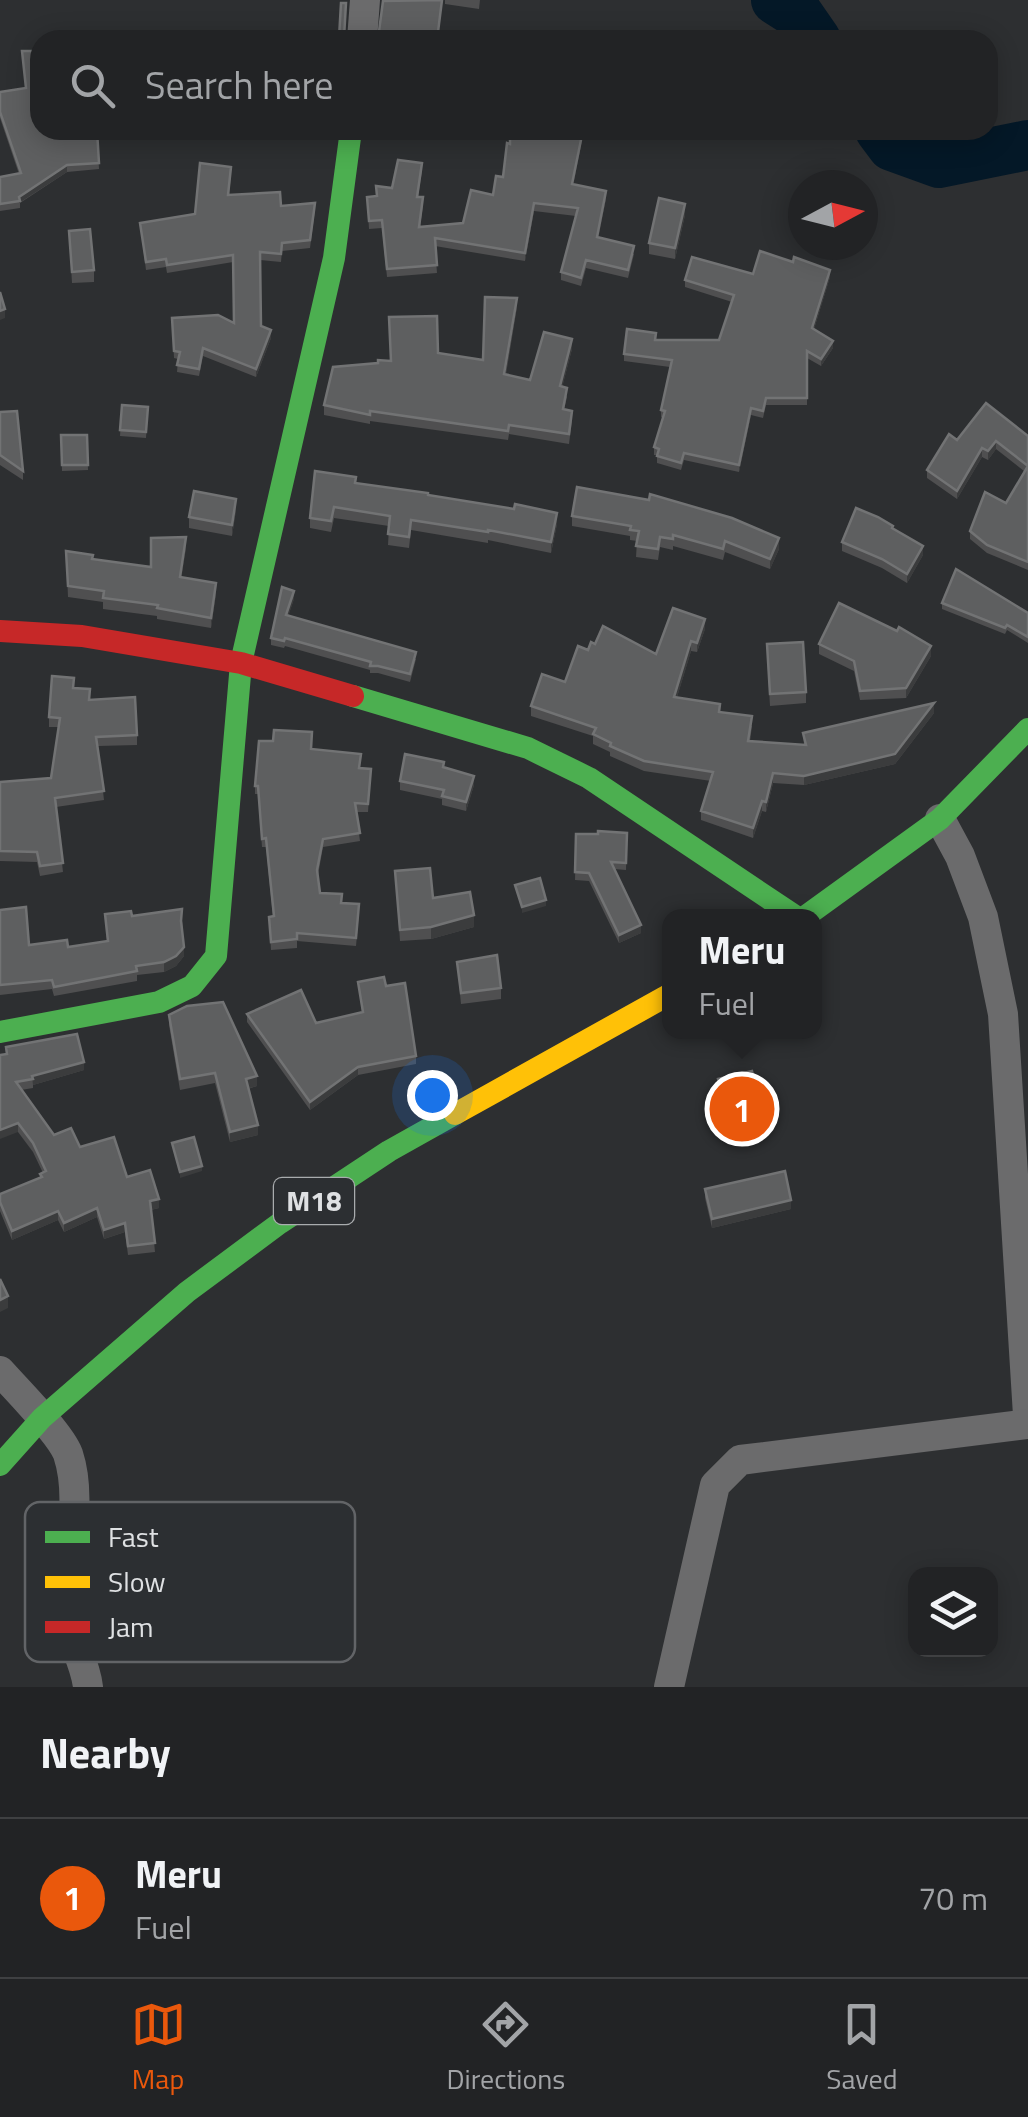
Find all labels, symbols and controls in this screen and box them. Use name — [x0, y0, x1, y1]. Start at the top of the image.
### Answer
search box — [30, 30, 998, 140]
text: Search here — [145, 56, 333, 114]
icon: search — [65, 58, 120, 113]
north arrow — [788, 170, 878, 260]
popup — [662, 909, 822, 1039]
text: Meru — [699, 921, 785, 979]
text: Fuel — [699, 979, 755, 1027]
your location — [407, 1070, 458, 1121]
pin: 1 — [710, 1072, 774, 1146]
road number: M18 — [274, 1178, 354, 1224]
legend — [25, 1502, 355, 1662]
text: Fast — [108, 1515, 159, 1558]
text: Slow — [108, 1560, 166, 1603]
map controls — [908, 1567, 998, 1657]
button: layers — [908, 1567, 998, 1657]
text: Jam — [108, 1605, 154, 1648]
text: Nearby — [40, 1720, 171, 1784]
text: Meru — [135, 1845, 222, 1903]
text: 1 — [64, 1874, 81, 1922]
text: 70 m — [918, 1874, 988, 1922]
text: Fuel — [135, 1903, 192, 1951]
tab: Map — [131, 1997, 186, 2100]
tab: Directions — [447, 1997, 565, 2100]
tab: Saved — [826, 1997, 897, 2100]

